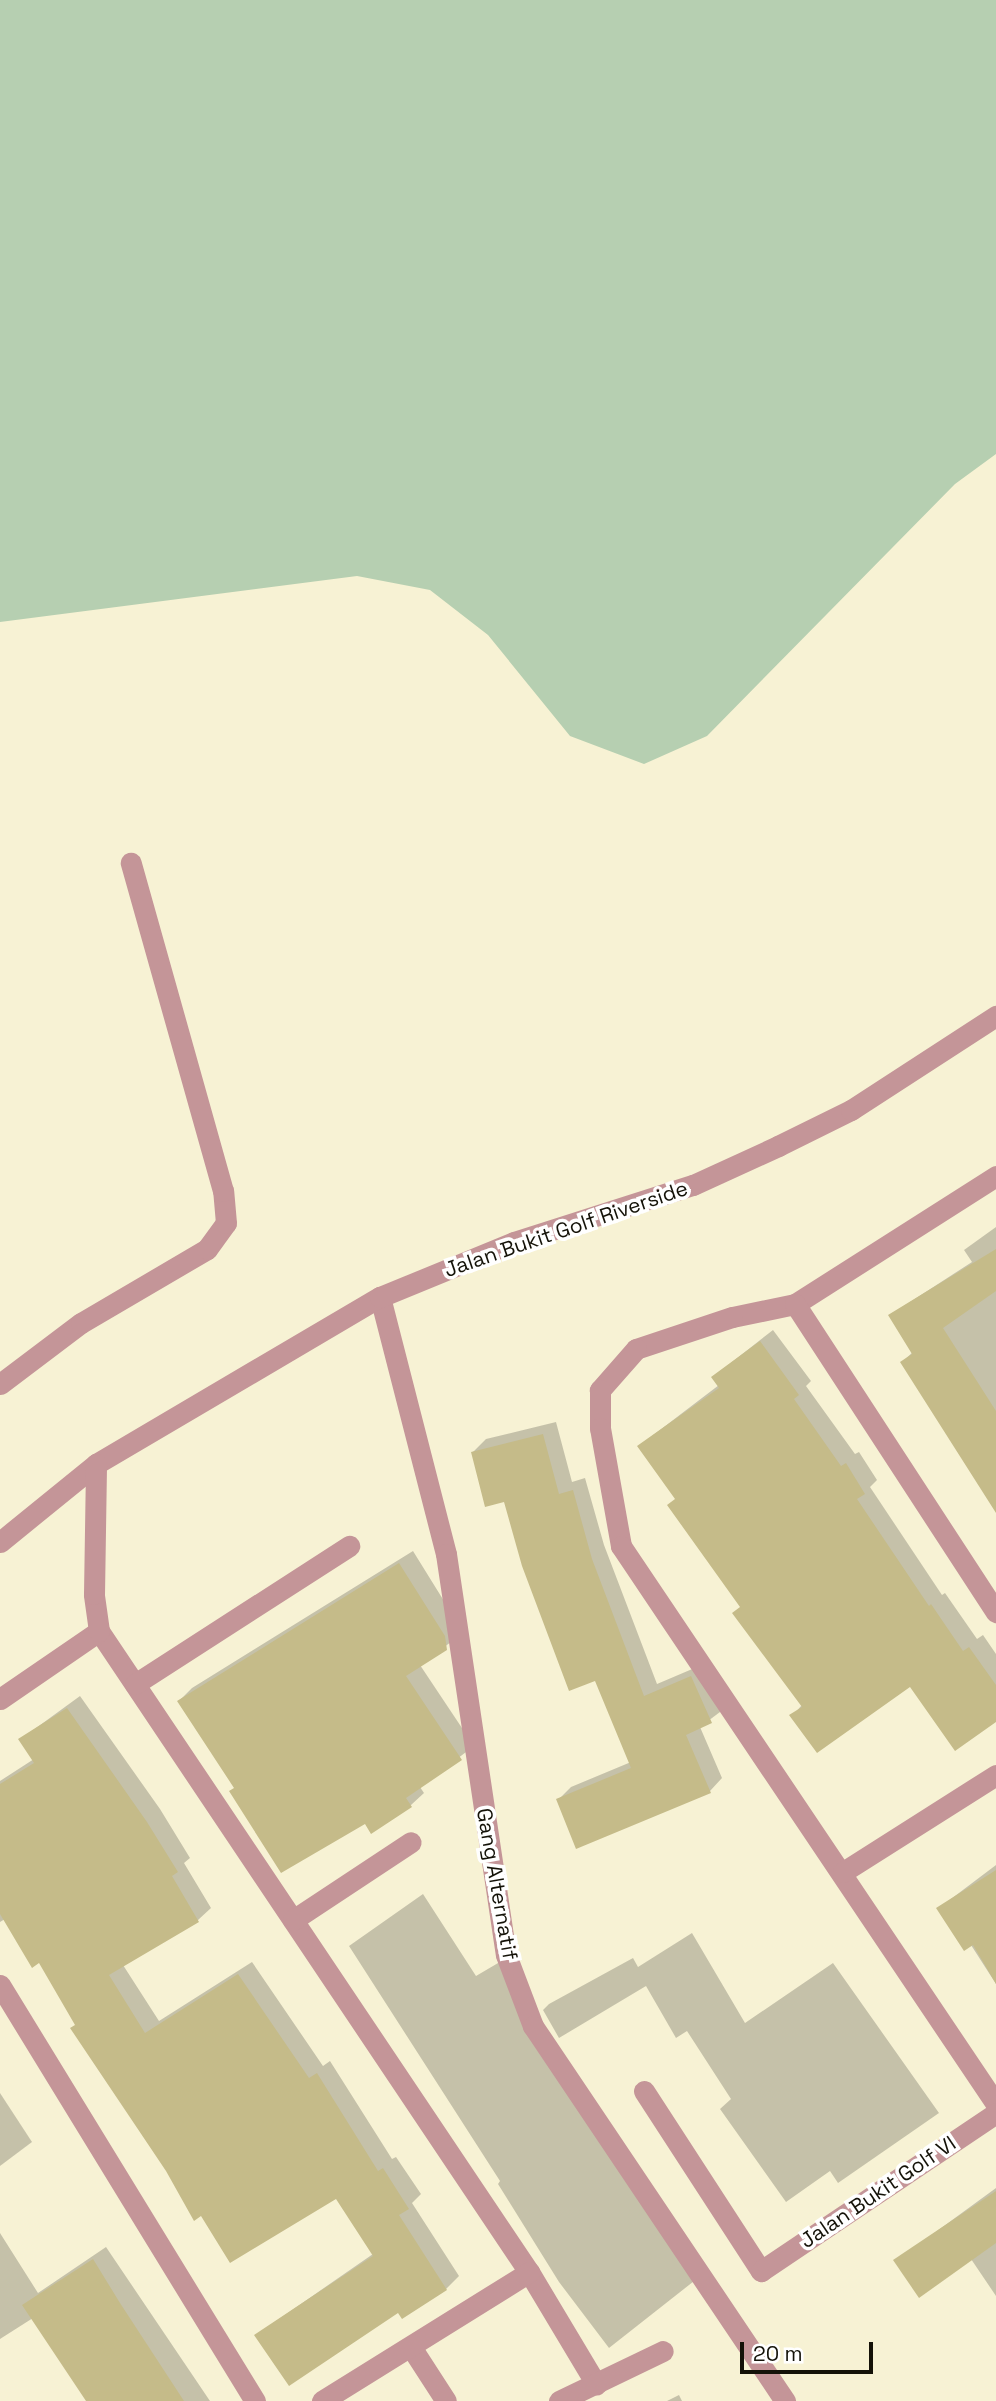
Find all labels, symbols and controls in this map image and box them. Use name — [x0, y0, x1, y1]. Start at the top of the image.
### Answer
street label: Jalan Bukit Golf Riverside — [441, 1175, 691, 1283]
street label: Gang Alternatif — [471, 1806, 523, 1962]
street label: Jalan Bukit Golf VI — [795, 2131, 961, 2253]
scale bar — [744, 2328, 877, 2372]
text: 20 m — [753, 2340, 803, 2367]

